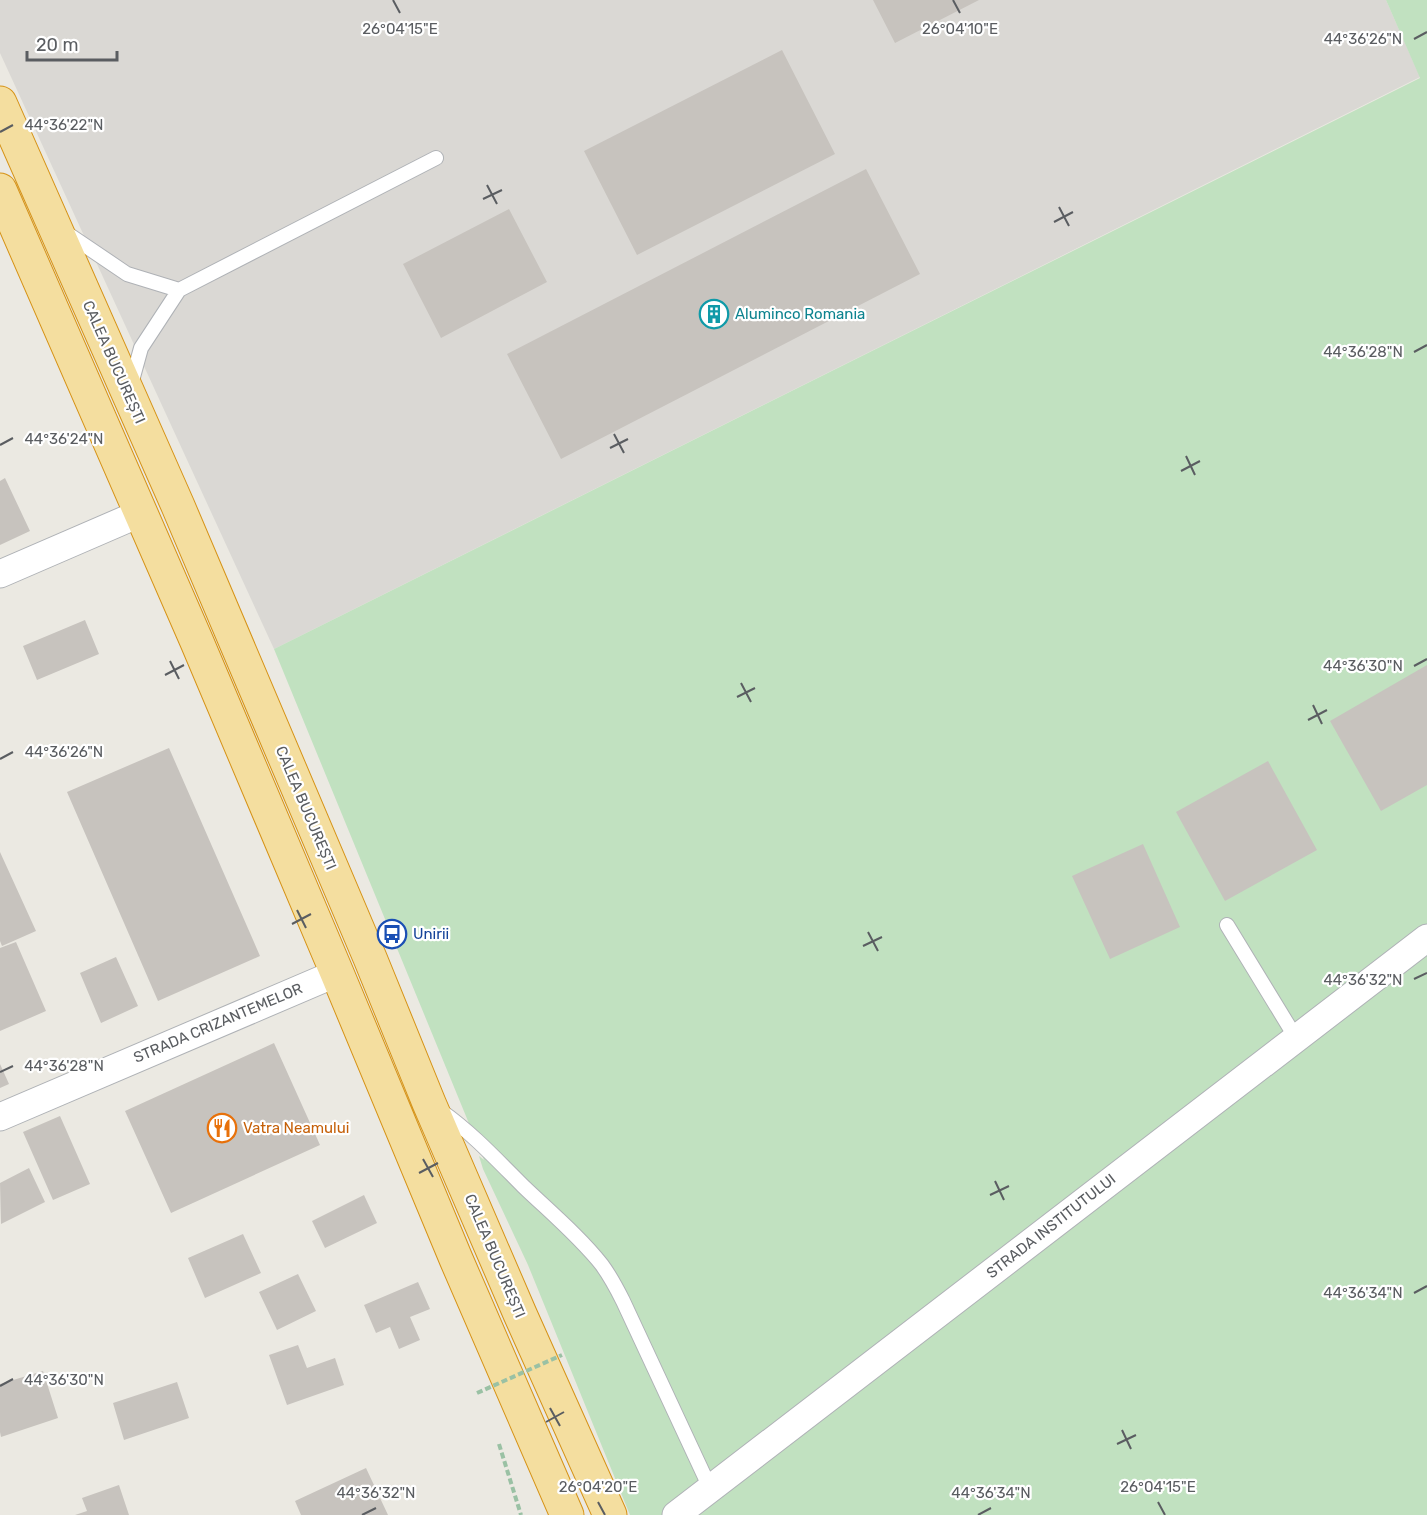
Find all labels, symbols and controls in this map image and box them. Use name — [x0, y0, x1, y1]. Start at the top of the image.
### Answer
text: 26°04'15"E — [362, 20, 438, 38]
text: 26°04'10"E — [922, 20, 998, 38]
scale bar — [27, 24, 117, 62]
text: 44°36'26"N — [1324, 30, 1402, 48]
text: 20 m — [36, 34, 78, 56]
text: 44°36'22"N — [25, 116, 103, 134]
street label: CALEA BUCUREȘTI — [79, 298, 149, 426]
building icon: Aluminco Romania — [698, 298, 730, 330]
place label: Aluminco Romania — [735, 305, 865, 323]
text: 44°36'28"N — [1323, 343, 1403, 361]
text: 44°36'24"N — [25, 430, 103, 448]
text: 44°36'30"N — [1323, 657, 1403, 675]
text: 44°36'26"N — [25, 743, 103, 761]
street label: CALEA BUCUREȘTI — [272, 743, 340, 873]
bus stop icon: Unirii — [376, 918, 408, 950]
place label: Unirii — [413, 925, 449, 943]
text: 44°36'32"N — [1323, 971, 1403, 989]
street label: STRADA CRIZANTEMELOR — [131, 979, 305, 1067]
text: 44°36'28"N — [24, 1057, 104, 1075]
restaurant icon: Vatra Neamului — [206, 1112, 238, 1144]
place label: Vatra Neamului — [243, 1119, 349, 1137]
street label: STRADA INSTITUTULUI — [983, 1170, 1119, 1282]
street label: CALEA BUCUREȘTI — [461, 1191, 529, 1321]
text: 44°36'34"N — [1323, 1284, 1403, 1302]
text: 44°36'30"N — [24, 1371, 104, 1389]
text: 26°04'20"E — [559, 1478, 637, 1496]
text: 26°04'15"E — [1120, 1478, 1196, 1496]
text: 44°36'32"N — [336, 1484, 416, 1502]
text: 44°36'34"N — [951, 1484, 1031, 1502]

